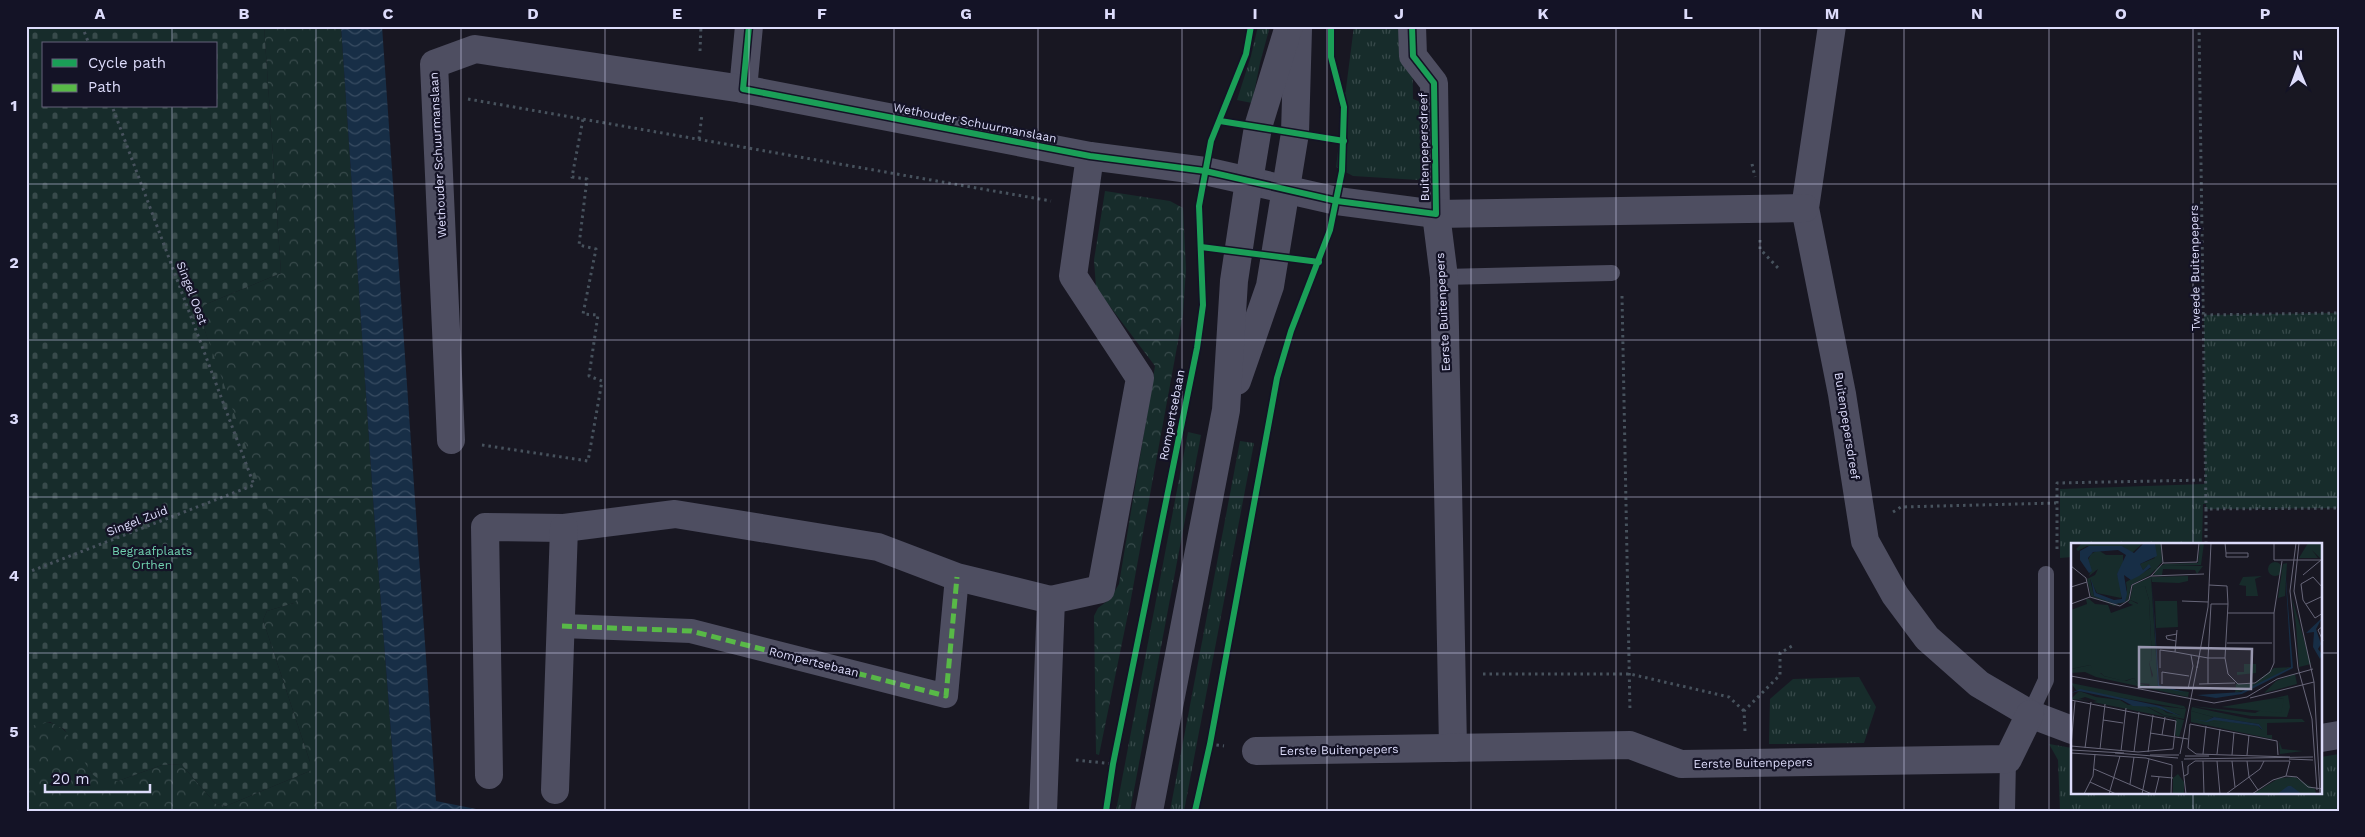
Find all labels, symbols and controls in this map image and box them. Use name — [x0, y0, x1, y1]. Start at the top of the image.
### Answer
text: A — [95, 4, 106, 23]
text: B — [239, 4, 250, 23]
text: C — [383, 4, 394, 23]
text: D — [527, 4, 539, 23]
text: E — [672, 4, 682, 23]
text: F — [817, 4, 827, 23]
text: G — [960, 4, 972, 23]
text: H — [1104, 4, 1116, 23]
text: I — [1252, 4, 1258, 23]
text: J — [1394, 4, 1404, 23]
text: K — [1537, 4, 1549, 23]
text: L — [1683, 4, 1693, 23]
text: M — [1825, 4, 1839, 23]
text: N — [1971, 4, 1983, 23]
text: O — [2115, 4, 2127, 23]
text: P — [2260, 4, 2271, 23]
legend — [42, 42, 218, 108]
north arrow — [2272, 42, 2322, 92]
text: N — [2292, 47, 2303, 63]
text: Cycle path — [88, 54, 166, 72]
street label: Wethouder Schuurmanslaan — [427, 72, 449, 238]
text: Path — [88, 78, 121, 96]
street label: Buitenpepersdreef — [1416, 92, 1432, 201]
text: 1 — [11, 96, 17, 115]
street label: Wethouder Schuurmanslaan — [892, 100, 1058, 146]
street label: Tweede Buitenpepers — [2187, 205, 2203, 331]
street label: Eerste Buitenpepers — [1433, 252, 1453, 372]
text: 2 — [9, 253, 19, 272]
street label: Singel Oost — [174, 259, 210, 327]
street label: Rompertsebaan — [1156, 368, 1188, 462]
street label: Buitenpepersdreef — [1832, 371, 1862, 481]
text: 3 — [9, 409, 19, 428]
street label: Singel Zuid — [104, 503, 170, 539]
inset map — [2071, 543, 2322, 794]
park label: Begraafplaats Orthen — [112, 544, 192, 572]
text: 4 — [9, 566, 19, 585]
street label: Rompertsebaan — [768, 644, 860, 680]
text: 5 — [9, 722, 19, 741]
street label: Eerste Buitenpepers — [1279, 742, 1399, 758]
street label: Eerste Buitenpepers — [1693, 755, 1813, 771]
scale bar — [45, 762, 150, 794]
text: 20 m — [52, 770, 90, 788]

